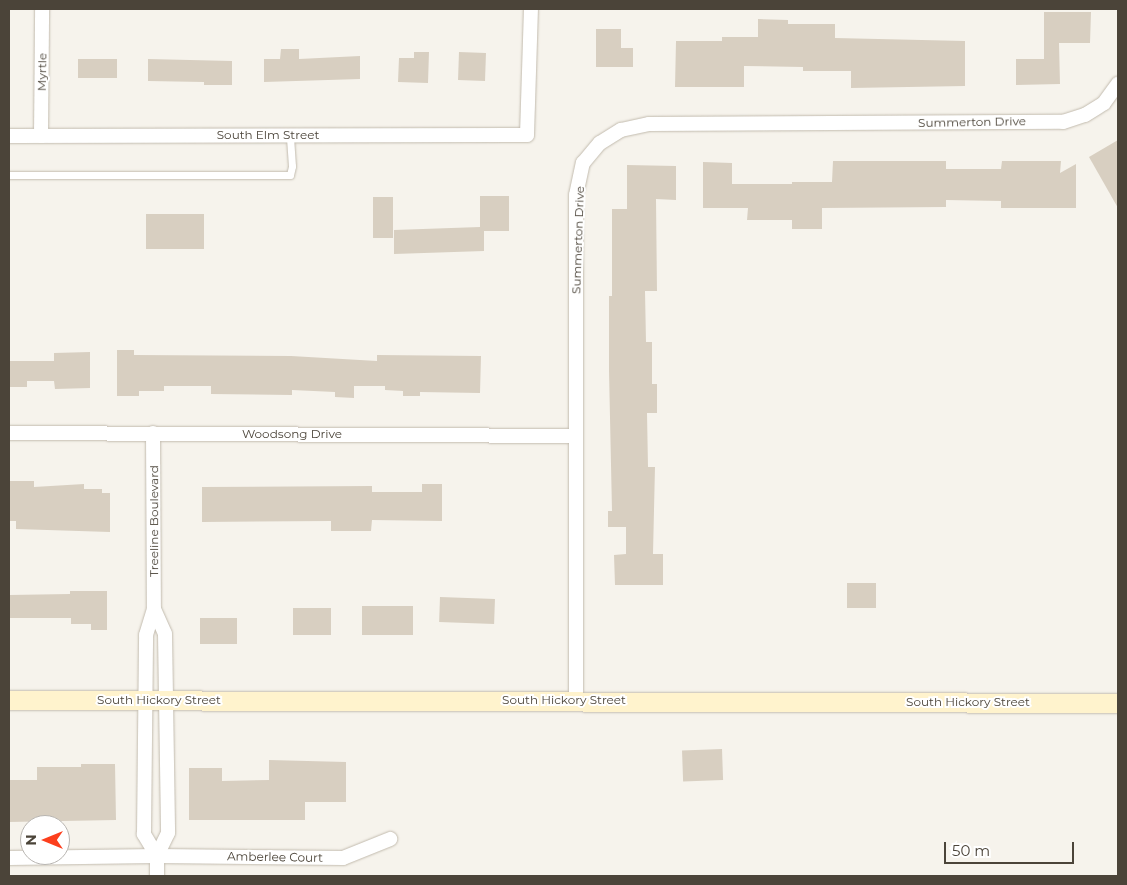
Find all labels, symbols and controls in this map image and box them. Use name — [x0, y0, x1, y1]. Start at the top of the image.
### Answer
street label: Myrtle — [34, 53, 50, 91]
street label: Summerton Drive — [918, 114, 1026, 130]
street label: South Elm Street — [217, 128, 319, 142]
street label: Summerton Drive — [569, 186, 587, 294]
street label: Woodsong Drive — [242, 427, 342, 441]
street label: Treeline Boulevard — [147, 465, 161, 577]
street label: South Hickory Street — [97, 693, 221, 707]
street label: South Hickory Street — [502, 693, 626, 707]
street label: South Hickory Street — [906, 695, 1030, 709]
north arrow — [20, 815, 70, 865]
scale bar — [947, 832, 1077, 864]
text: N — [22, 834, 40, 846]
text: 50 m — [952, 841, 990, 860]
street label: Amberlee Court — [227, 849, 323, 865]

